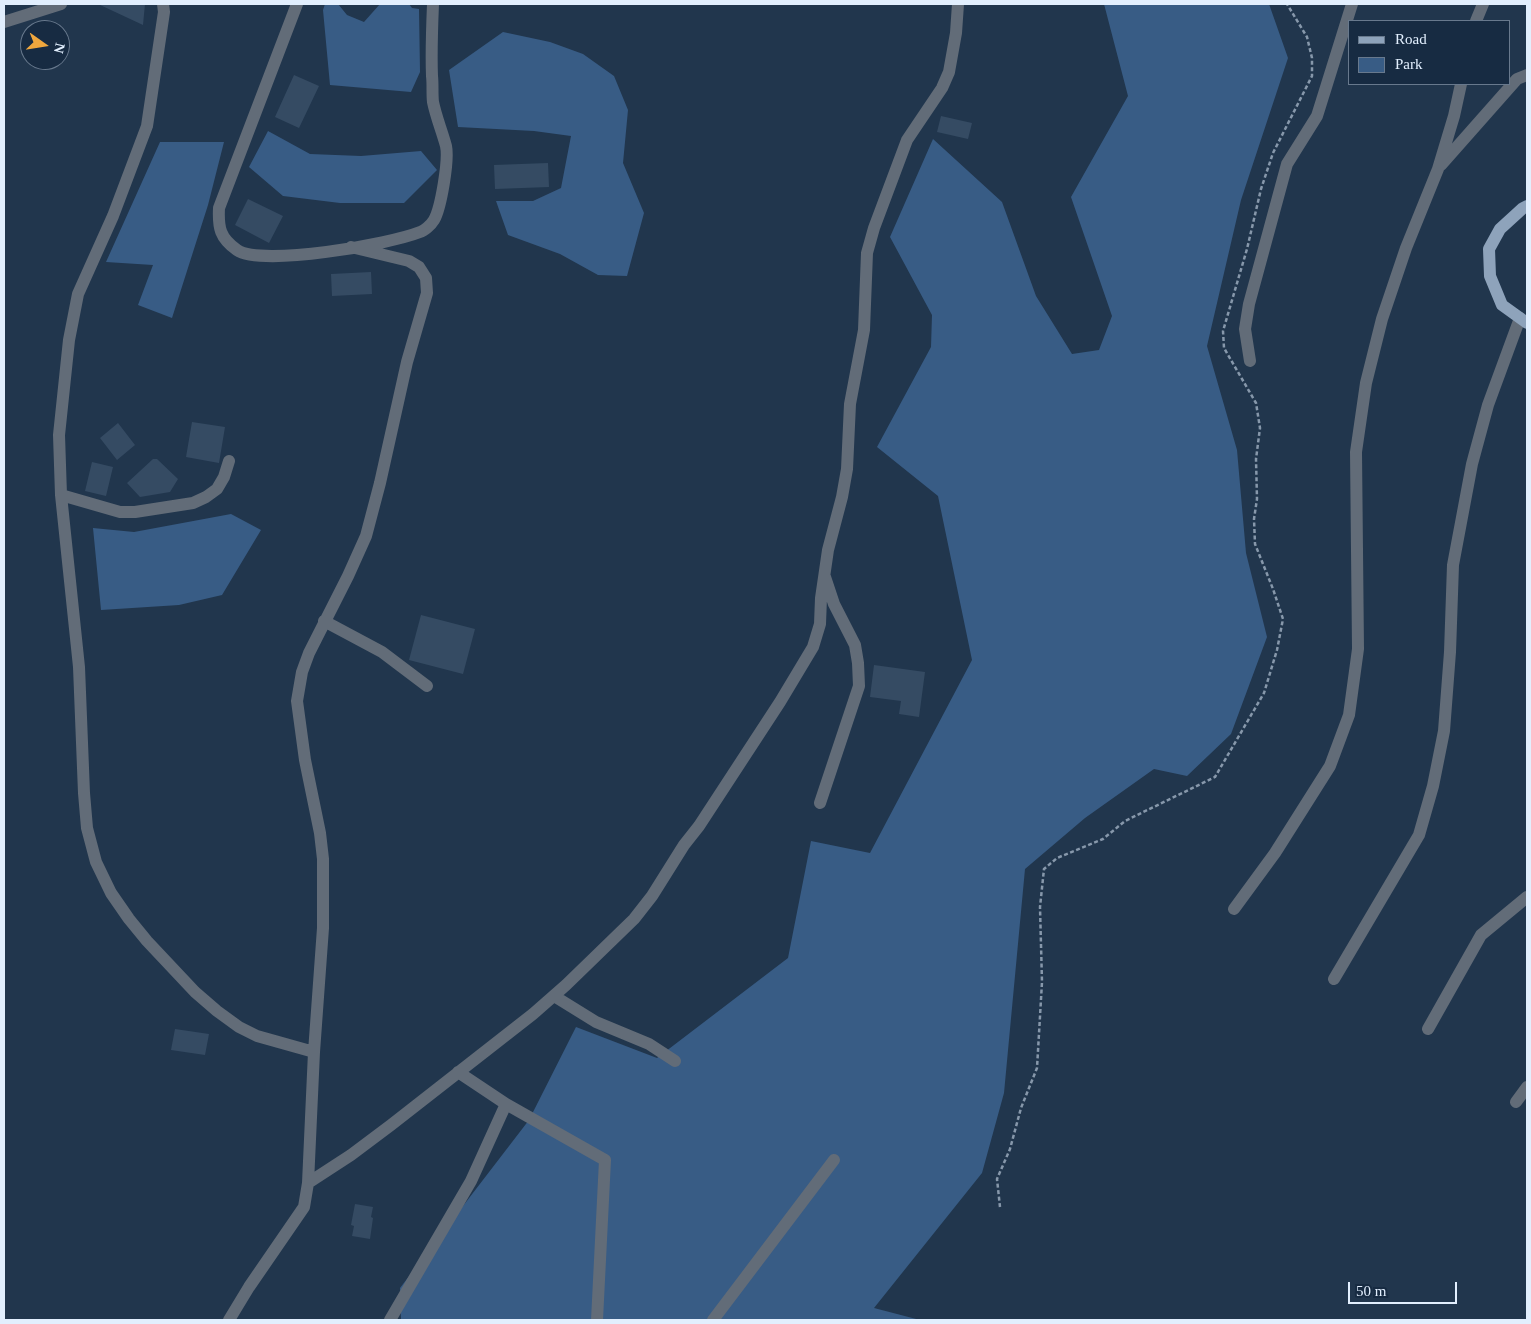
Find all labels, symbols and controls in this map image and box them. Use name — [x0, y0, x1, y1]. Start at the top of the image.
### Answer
north arrow — [20, 20, 70, 70]
legend — [1348, 20, 1511, 85]
text: Road — [1395, 31, 1427, 47]
text: N — [51, 42, 68, 55]
text: Park — [1395, 56, 1423, 72]
scale bar — [1351, 1272, 1460, 1304]
text: 50 m — [1356, 1283, 1386, 1299]

